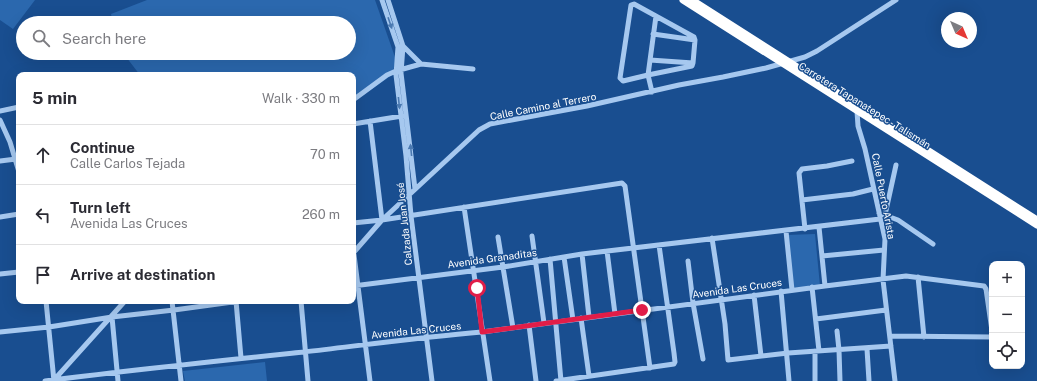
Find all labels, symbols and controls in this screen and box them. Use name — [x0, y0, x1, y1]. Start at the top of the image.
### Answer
north arrow — [941, 12, 977, 48]
search box — [16, 16, 356, 60]
one-way arrow — [387, 18, 393, 30]
icon: search — [30, 27, 52, 49]
text: Search here — [62, 30, 146, 47]
street label: Carretera Tapanatepec - Talismán — [797, 59, 934, 151]
text: 5 min — [32, 88, 77, 108]
street label: Calle Camino al Terrero — [489, 90, 598, 122]
text: Walk · 330 m — [262, 91, 340, 106]
one-way arrow — [396, 97, 402, 109]
text: Continue — [70, 139, 135, 156]
icon: ahead — [32, 144, 54, 166]
one-way arrow — [408, 144, 414, 156]
text: 70 m — [310, 147, 340, 162]
street label: Calle Puerto Arista — [870, 152, 898, 240]
text: Calle Carlos Tejada — [70, 156, 185, 171]
street label: Calzada Juan José — [394, 182, 414, 266]
text: Turn left — [70, 199, 131, 216]
icon: left — [32, 204, 54, 226]
text: 260 m — [302, 207, 340, 222]
text: Avenida Las Cruces — [70, 216, 188, 231]
street label: Avenida Granaditas — [447, 246, 537, 270]
map controls — [989, 261, 1025, 369]
button: + — [989, 261, 1025, 297]
icon: arrive — [32, 264, 54, 286]
text: Arrive at destination — [70, 266, 215, 283]
street label: Avenida Las Cruces — [691, 276, 783, 300]
route start — [468, 279, 486, 297]
button: − — [989, 297, 1025, 333]
route end — [633, 301, 651, 319]
street label: Avenida Las Cruces — [370, 319, 462, 341]
button: locate — [989, 333, 1025, 369]

